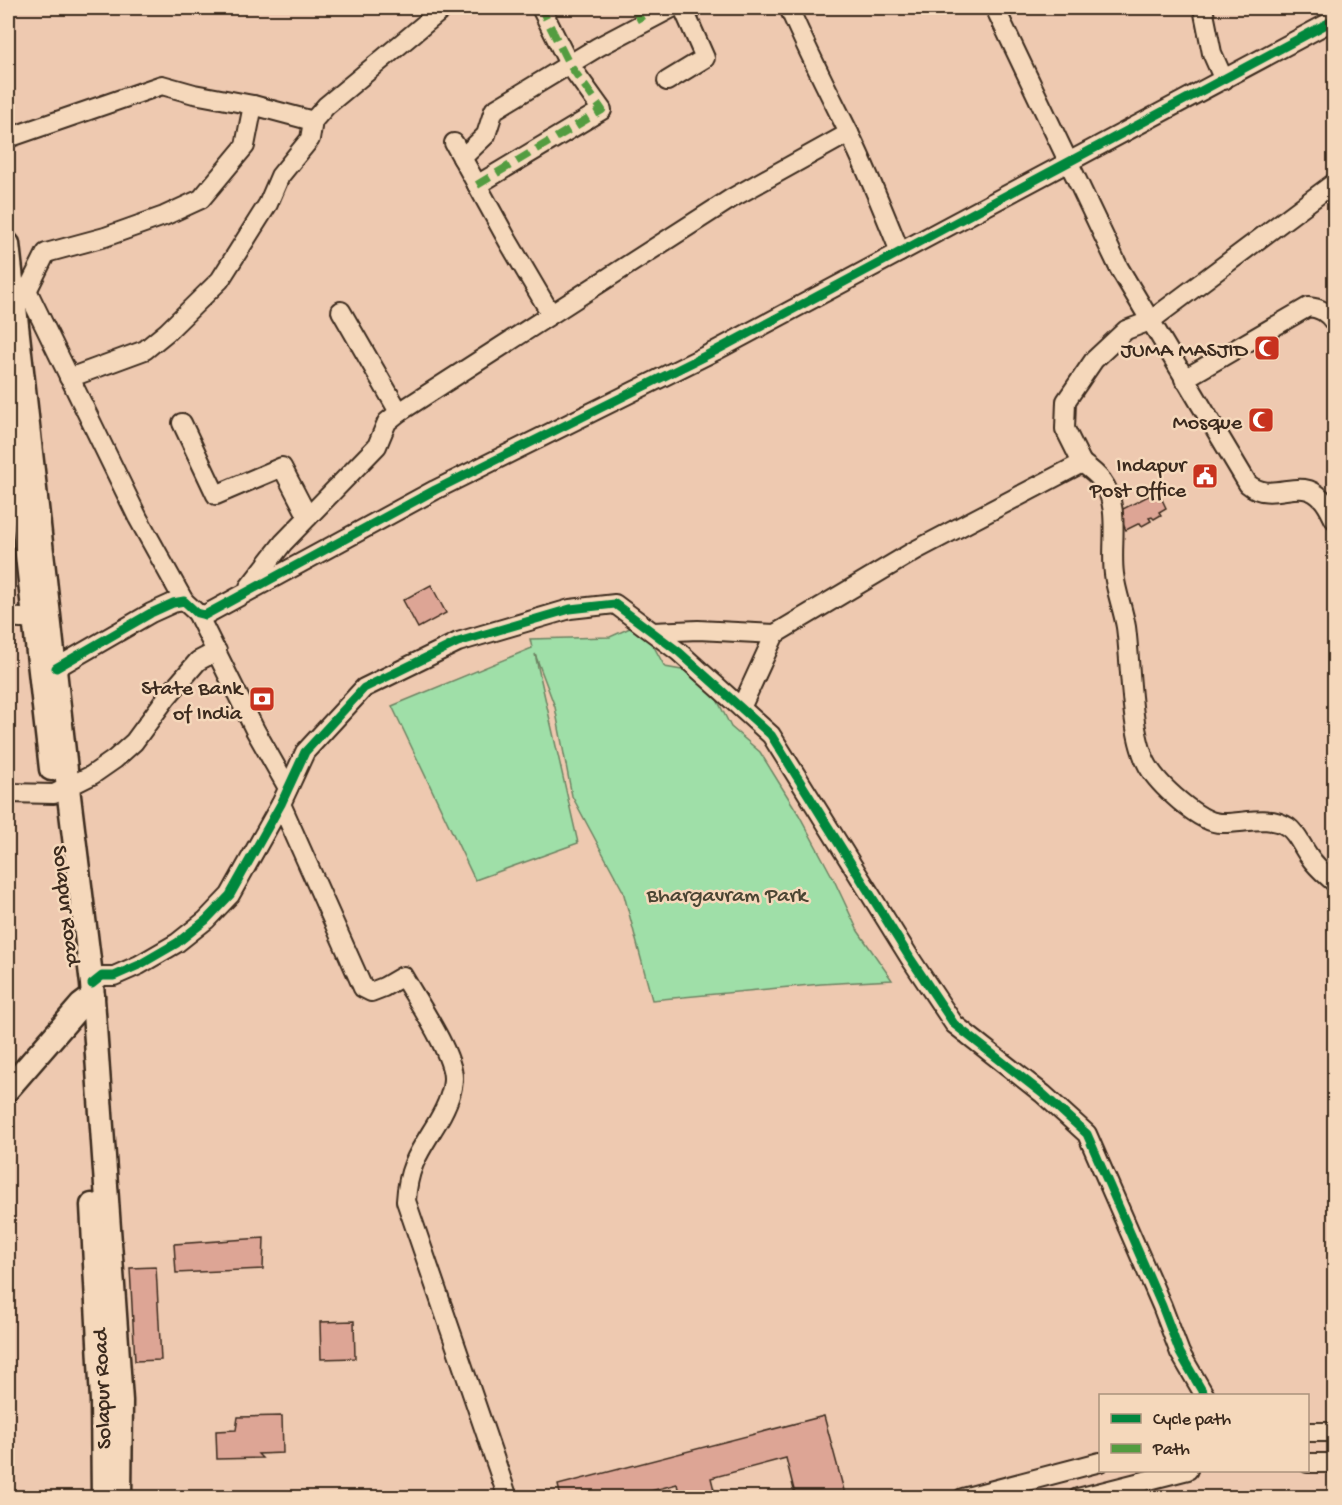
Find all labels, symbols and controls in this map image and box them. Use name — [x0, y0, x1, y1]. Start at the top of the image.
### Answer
mosque icon: JUMA MASJID — [1252, 333, 1282, 363]
place label: JUMA MASJID — [1120, 339, 1249, 365]
mosque icon: Mosque — [1246, 405, 1276, 435]
place label: Mosque — [1172, 411, 1243, 437]
place label: Indapur Post Office — [1089, 454, 1188, 505]
public building icon: Indapur Post Office — [1190, 461, 1220, 491]
place label: State Bank of India — [141, 677, 244, 728]
bank icon: State Bank of India — [247, 684, 277, 714]
street label: Solapur Road — [45, 844, 86, 969]
park label: Bhargavram Park — [646, 884, 809, 910]
street label: Solapur Road — [89, 1326, 119, 1450]
legend — [1099, 1394, 1309, 1472]
text: Cycle path — [1153, 1410, 1231, 1431]
text: Path — [1152, 1440, 1190, 1461]

